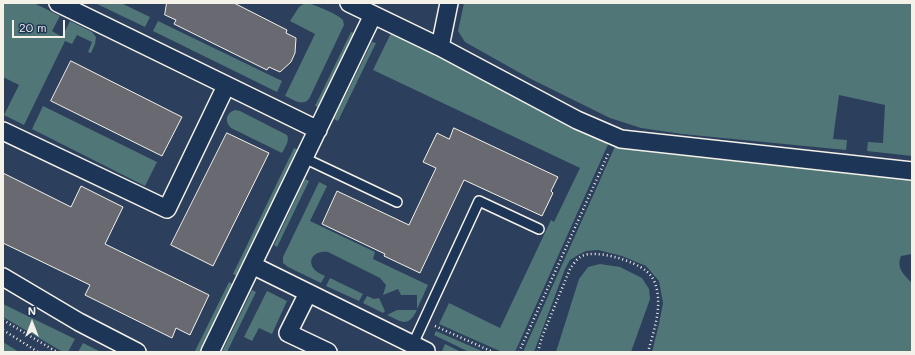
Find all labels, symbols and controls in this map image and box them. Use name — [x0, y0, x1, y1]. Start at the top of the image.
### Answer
scale bar — [14, 12, 67, 38]
text: 20 m — [19, 19, 47, 35]
north arrow — [12, 303, 52, 343]
text: N — [28, 303, 36, 318]

